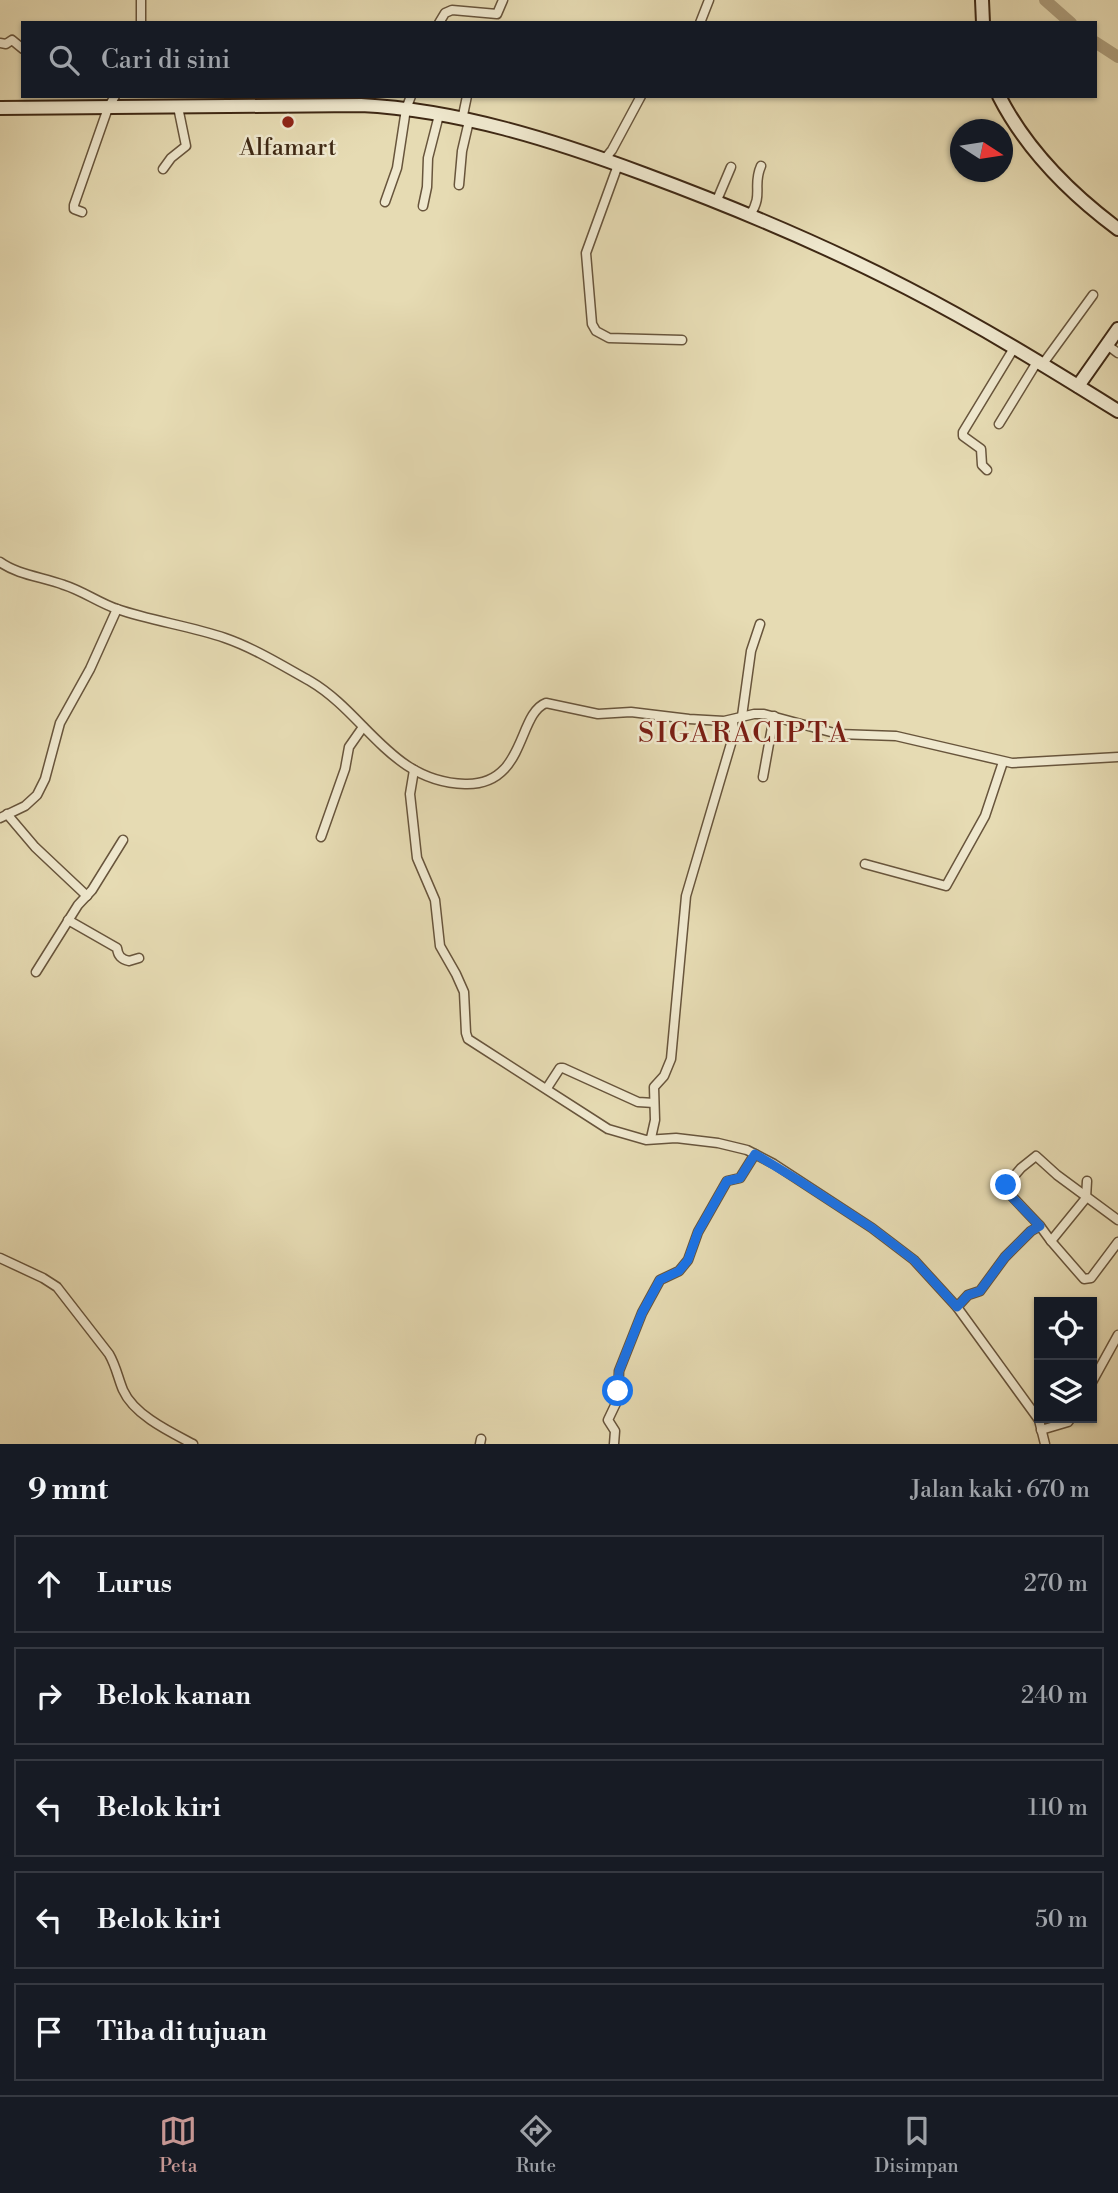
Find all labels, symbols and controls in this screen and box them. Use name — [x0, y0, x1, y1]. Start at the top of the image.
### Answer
search box — [21, 21, 1097, 98]
icon: search — [45, 41, 83, 79]
text: Cari di sini — [101, 44, 230, 76]
marker: Alfamart — [280, 114, 296, 130]
north arrow — [950, 119, 1013, 182]
place label: Alfamart — [238, 133, 337, 163]
district label: SIGARACIPTA — [638, 716, 850, 751]
route end — [990, 1169, 1021, 1200]
map controls — [1034, 1297, 1097, 1423]
button: locate — [1034, 1297, 1097, 1360]
button: layers — [1034, 1360, 1097, 1423]
route start — [602, 1375, 633, 1406]
text: 9 mnt — [28, 1471, 108, 1509]
text: Jalan kaki · 670 m — [911, 1476, 1090, 1504]
icon: ahead — [30, 1565, 68, 1603]
text: Lurus — [97, 1568, 172, 1600]
text: 270 m — [1024, 1570, 1088, 1598]
icon: right — [30, 1677, 68, 1715]
text: Belok kanan — [97, 1680, 251, 1712]
text: 240 m — [1021, 1682, 1088, 1710]
icon: left — [30, 1789, 68, 1827]
text: Belok kiri — [97, 1792, 221, 1824]
text: 110 m — [1028, 1794, 1088, 1822]
icon: left — [30, 1901, 68, 1939]
text: Belok kiri — [97, 1904, 221, 1936]
text: 50 m — [1035, 1906, 1088, 1934]
icon: arrive — [30, 2013, 68, 2051]
text: Tiba di tujuan — [97, 2016, 267, 2048]
tab: Peta — [159, 2112, 197, 2178]
tab: Rute — [516, 2112, 556, 2178]
tab: Disimpan — [875, 2112, 959, 2178]

